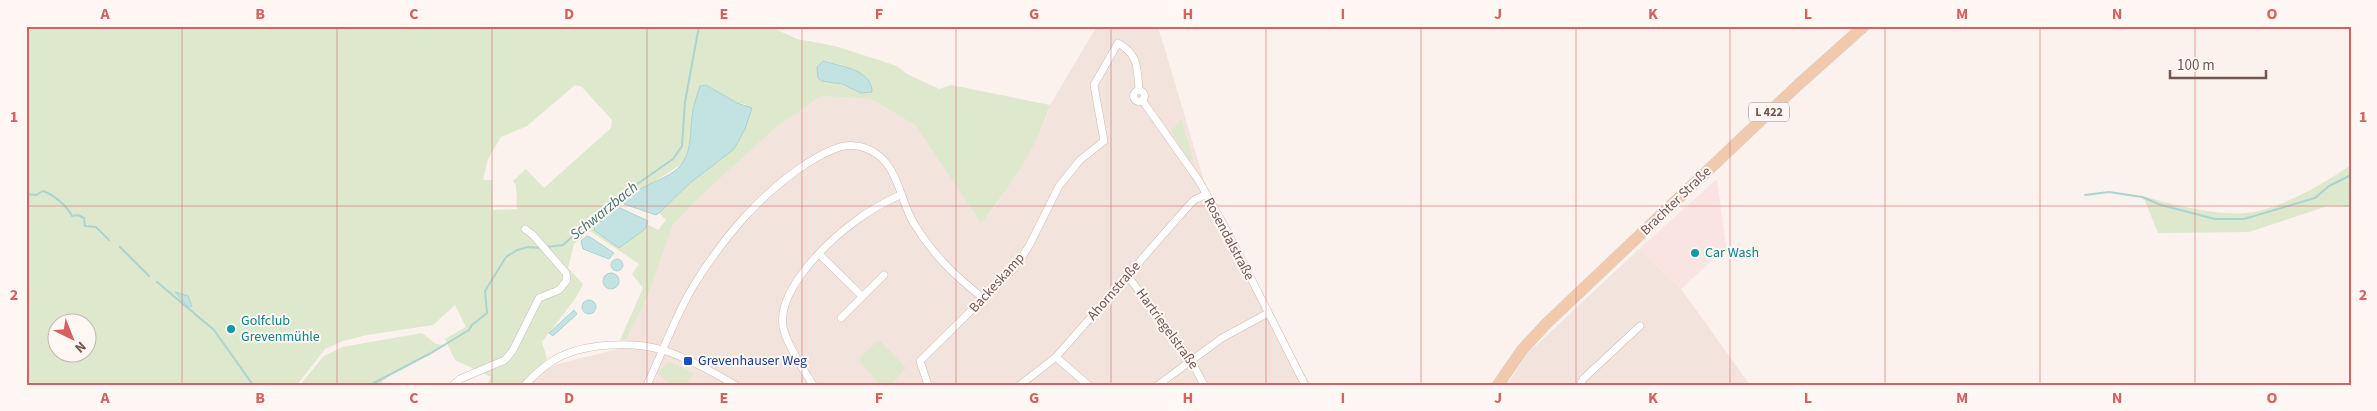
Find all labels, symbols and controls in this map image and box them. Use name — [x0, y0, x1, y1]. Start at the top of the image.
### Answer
text: A — [99, 3, 110, 25]
text: B — [255, 3, 265, 25]
text: C — [409, 3, 419, 25]
text: D — [564, 3, 574, 25]
text: E — [720, 3, 728, 25]
text: F — [875, 3, 883, 25]
text: G — [1029, 3, 1039, 25]
text: H — [1183, 3, 1193, 25]
text: I — [1341, 3, 1345, 25]
text: J — [1494, 3, 1502, 25]
text: K — [1648, 3, 1658, 25]
text: L — [1804, 3, 1812, 25]
text: M — [1956, 3, 1968, 25]
text: N — [2112, 3, 2122, 25]
text: O — [2267, 3, 2278, 25]
scale bar — [2170, 48, 2266, 80]
text: 100 m — [2177, 55, 2215, 76]
road number: L 422 — [1749, 102, 1789, 121]
text: 1 — [10, 106, 18, 128]
text: 1 — [2359, 106, 2367, 128]
street label: Brachter Straße — [1636, 162, 1716, 240]
water label: Schwarzbach — [565, 177, 643, 245]
street label: Rosendalstraße — [1199, 194, 1259, 284]
place label: Car Wash — [1705, 243, 1759, 263]
marker: Car Wash — [1689, 247, 1701, 259]
street label: Backeskamp — [965, 249, 1029, 317]
street label: Ahornstraße — [1083, 257, 1145, 325]
text: 2 — [10, 284, 18, 306]
text: 2 — [2359, 284, 2367, 306]
street label: Hartriegelstraße — [1131, 285, 1203, 373]
place label: Golfclub Grevenmühle — [241, 311, 320, 347]
north arrow — [48, 314, 98, 364]
marker: Golfclub Grevenmühle — [225, 323, 237, 335]
text: N — [70, 336, 90, 357]
place label: Grevenhauser Weg — [698, 351, 807, 371]
marker: Grevenhauser Weg — [682, 355, 694, 367]
text: A — [99, 387, 110, 409]
text: B — [255, 387, 265, 409]
text: C — [409, 387, 419, 409]
text: D — [564, 387, 574, 409]
text: E — [720, 387, 728, 409]
text: F — [875, 387, 883, 409]
text: G — [1029, 387, 1039, 409]
text: H — [1183, 387, 1193, 409]
text: I — [1341, 387, 1345, 409]
text: J — [1494, 387, 1502, 409]
text: K — [1648, 387, 1658, 409]
text: L — [1804, 387, 1812, 409]
text: M — [1956, 387, 1968, 409]
text: N — [2112, 387, 2122, 409]
text: O — [2267, 387, 2278, 409]

